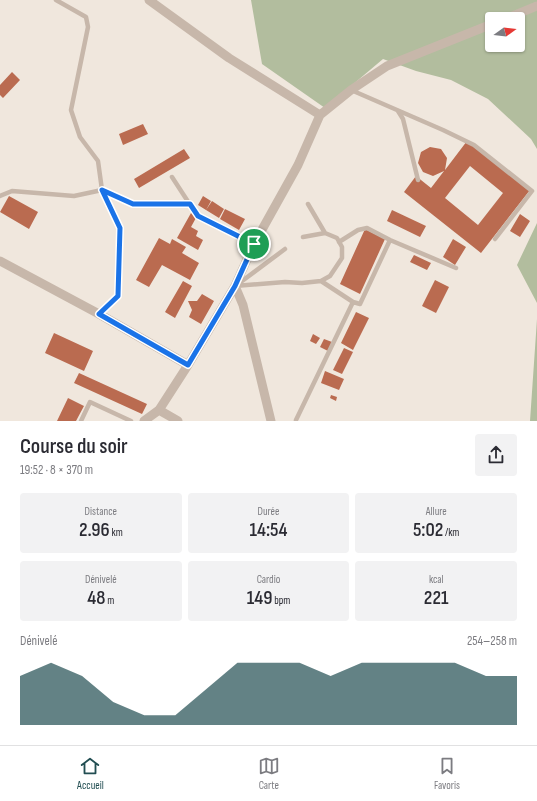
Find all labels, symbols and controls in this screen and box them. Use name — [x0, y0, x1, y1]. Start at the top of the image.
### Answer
north arrow — [485, 12, 525, 52]
map controls — [485, 12, 525, 52]
pin — [237, 227, 271, 261]
icon: arrive — [243, 233, 265, 255]
text: Course du soir — [20, 433, 128, 460]
button: share — [475, 434, 517, 476]
text: 19:52 · 8 × 370 m — [20, 462, 93, 478]
text: Distance — [85, 505, 117, 518]
text: Durée — [258, 505, 279, 518]
text: Allure — [426, 505, 447, 518]
text: 2.96 — [79, 518, 110, 542]
text: 14:54 — [249, 518, 288, 542]
text: 5:02 — [413, 518, 443, 542]
text: km — [110, 526, 123, 539]
text: /km — [443, 526, 459, 539]
text: Dénivelé — [85, 573, 117, 586]
text: Cardio — [257, 573, 280, 586]
text: kcal — [429, 573, 443, 586]
text: 48 — [87, 586, 105, 610]
text: 149 — [247, 586, 272, 610]
text: 221 — [424, 586, 448, 610]
text: m — [105, 594, 114, 607]
text: bpm — [272, 594, 290, 607]
text: Dénivelé — [20, 633, 57, 649]
text: 254–258 m — [467, 633, 517, 649]
tab: Accueil — [77, 755, 104, 792]
tab: Carte — [258, 755, 280, 792]
tab: Favoris — [434, 755, 460, 792]

